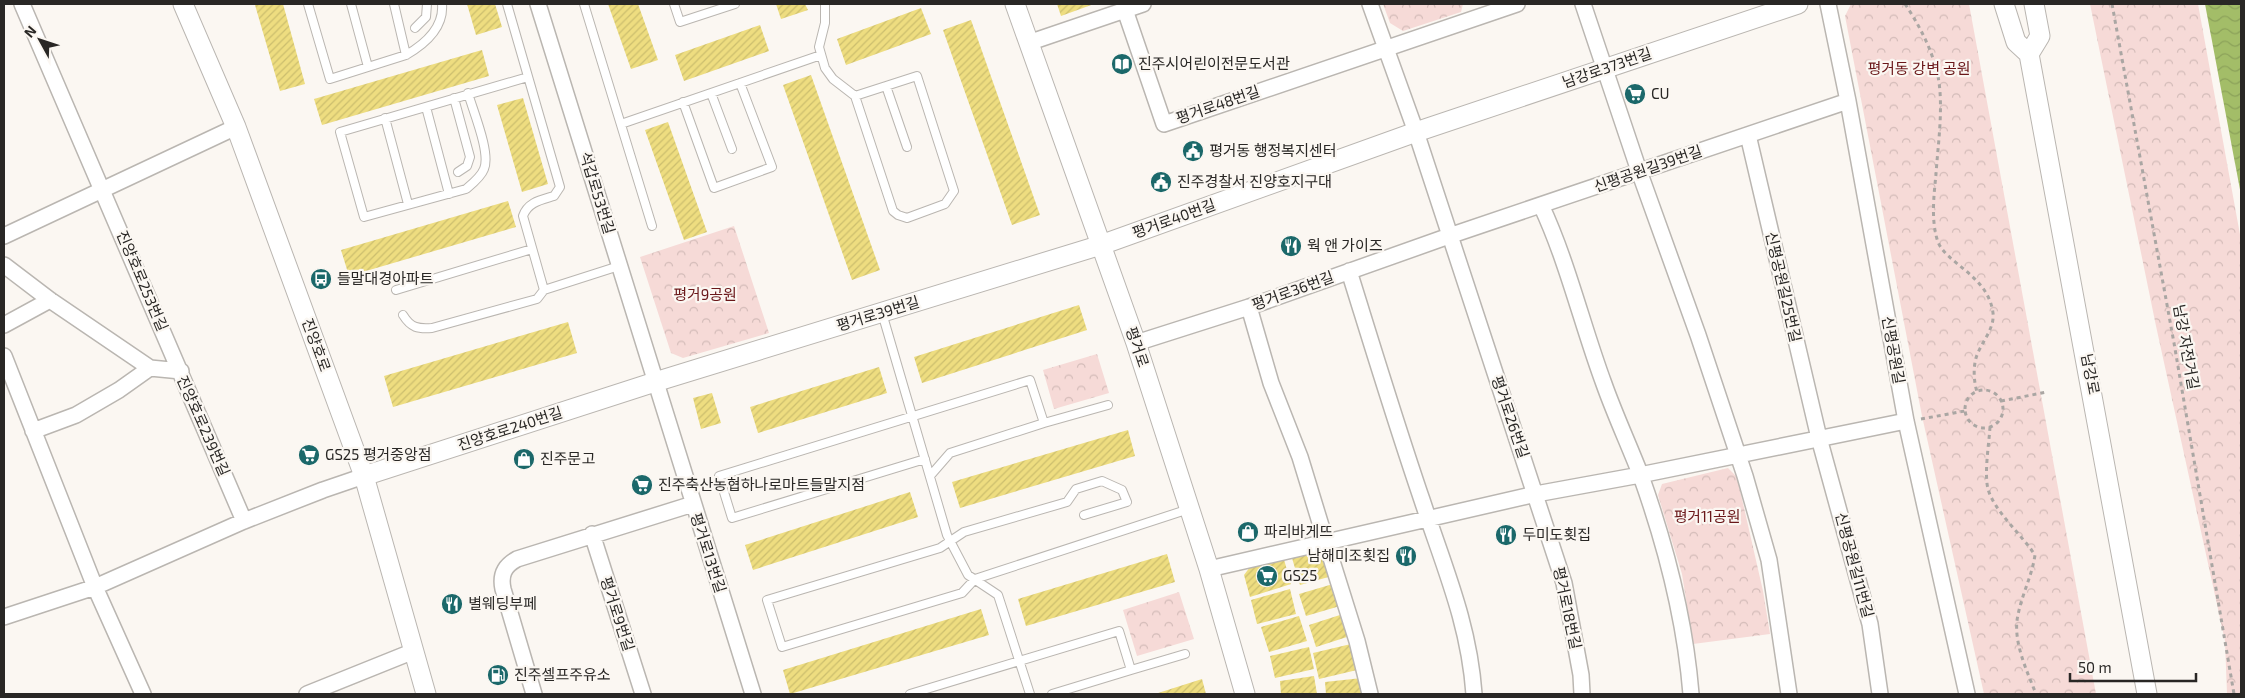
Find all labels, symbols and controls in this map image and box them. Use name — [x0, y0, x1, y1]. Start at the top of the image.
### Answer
north arrow — [15, 15, 65, 65]
text: N — [20, 22, 39, 41]
street label: 남강로373번길 — [1560, 43, 1654, 91]
library icon: 진주시어린이전문도서관 — [1110, 52, 1134, 76]
place label: 진주시어린이전문도서관 — [1138, 54, 1290, 72]
park label: 평거동 강변 공원 — [1867, 59, 1971, 77]
street label: 평거로48번길 — [1173, 81, 1262, 127]
supermarket icon: CU — [1623, 82, 1647, 106]
place label: CU — [1651, 84, 1670, 102]
public building icon: 평거동 행정복지센터 — [1181, 139, 1205, 163]
place label: 평거동 행정복지센터 — [1209, 141, 1337, 159]
street label: 신평공원길39번길 — [1591, 141, 1704, 195]
street label: 석갑로53번길 — [577, 149, 619, 236]
public building icon: 진주경찰서 진양호지구대 — [1149, 170, 1173, 194]
place label: 진주경찰서 진양호지구대 — [1177, 172, 1332, 190]
street label: 평거로40번길 — [1130, 195, 1218, 241]
street label: 진양호로253번길 — [114, 228, 172, 334]
street label: 신평공원길25번길 — [1762, 230, 1805, 344]
restaurant icon: 웍 앤 가이즈 — [1279, 234, 1303, 258]
place label: 웍 앤 가이즈 — [1307, 236, 1383, 254]
bus stop icon: 들말대경아파트 — [309, 267, 333, 291]
street label: 평거로36번길 — [1249, 267, 1336, 313]
place label: 들말대경아파트 — [337, 269, 434, 287]
park label: 평거9공원 — [673, 285, 737, 303]
street label: 평거로39번길 — [834, 292, 921, 334]
street label: 남강 자전거길 — [2171, 303, 2203, 391]
street label: 신평공원길 — [1879, 314, 1909, 385]
street label: 진양호로 — [299, 316, 335, 374]
street label: 평거로 — [1123, 324, 1153, 369]
street label: 남강로 — [2078, 352, 2104, 396]
street label: 진양호로239번길 — [174, 373, 234, 479]
street label: 평거로26번길 — [1488, 373, 1533, 460]
street label: 진양호로240번길 — [455, 403, 565, 454]
supermarket icon: GS25 평거중앙점 — [297, 443, 321, 467]
place label: GS25 평거중앙점 — [325, 445, 432, 463]
shop icon: 진주문고 — [512, 447, 536, 471]
place label: 진주문고 — [540, 449, 595, 467]
supermarket icon: 진주축산농협하나로마트들말지점 — [630, 473, 654, 497]
place label: 진주축산농협하나로마트들말지점 — [658, 475, 865, 493]
park label: 평거11공원 — [1673, 507, 1741, 525]
street label: 평거로13번길 — [688, 510, 730, 595]
street label: 신평공원길11번길 — [1832, 510, 1878, 619]
shop icon: 파리바게뜨 — [1236, 520, 1260, 544]
place label: 파리바게뜨 — [1264, 522, 1333, 540]
restaurant icon: 두미도횟집 — [1494, 523, 1518, 547]
place label: 두미도횟집 — [1522, 525, 1591, 543]
restaurant icon: 남해미조횟집 — [1394, 544, 1418, 568]
place label: 남해미조횟집 — [1307, 546, 1390, 564]
supermarket icon: GS25 — [1255, 564, 1279, 588]
street label: 평거로18번길 — [1550, 565, 1586, 651]
place label: GS25 — [1283, 566, 1317, 584]
street label: 평거로9번길 — [597, 574, 638, 653]
restaurant icon: 별웨딩부페 — [440, 592, 464, 616]
place label: 별웨딩부페 — [468, 594, 537, 612]
scale bar — [2070, 650, 2196, 682]
text: 50 m — [2078, 658, 2112, 676]
fuel station icon: 진주셀프주유소 — [486, 663, 510, 687]
place label: 진주셀프주유소 — [514, 665, 611, 683]

